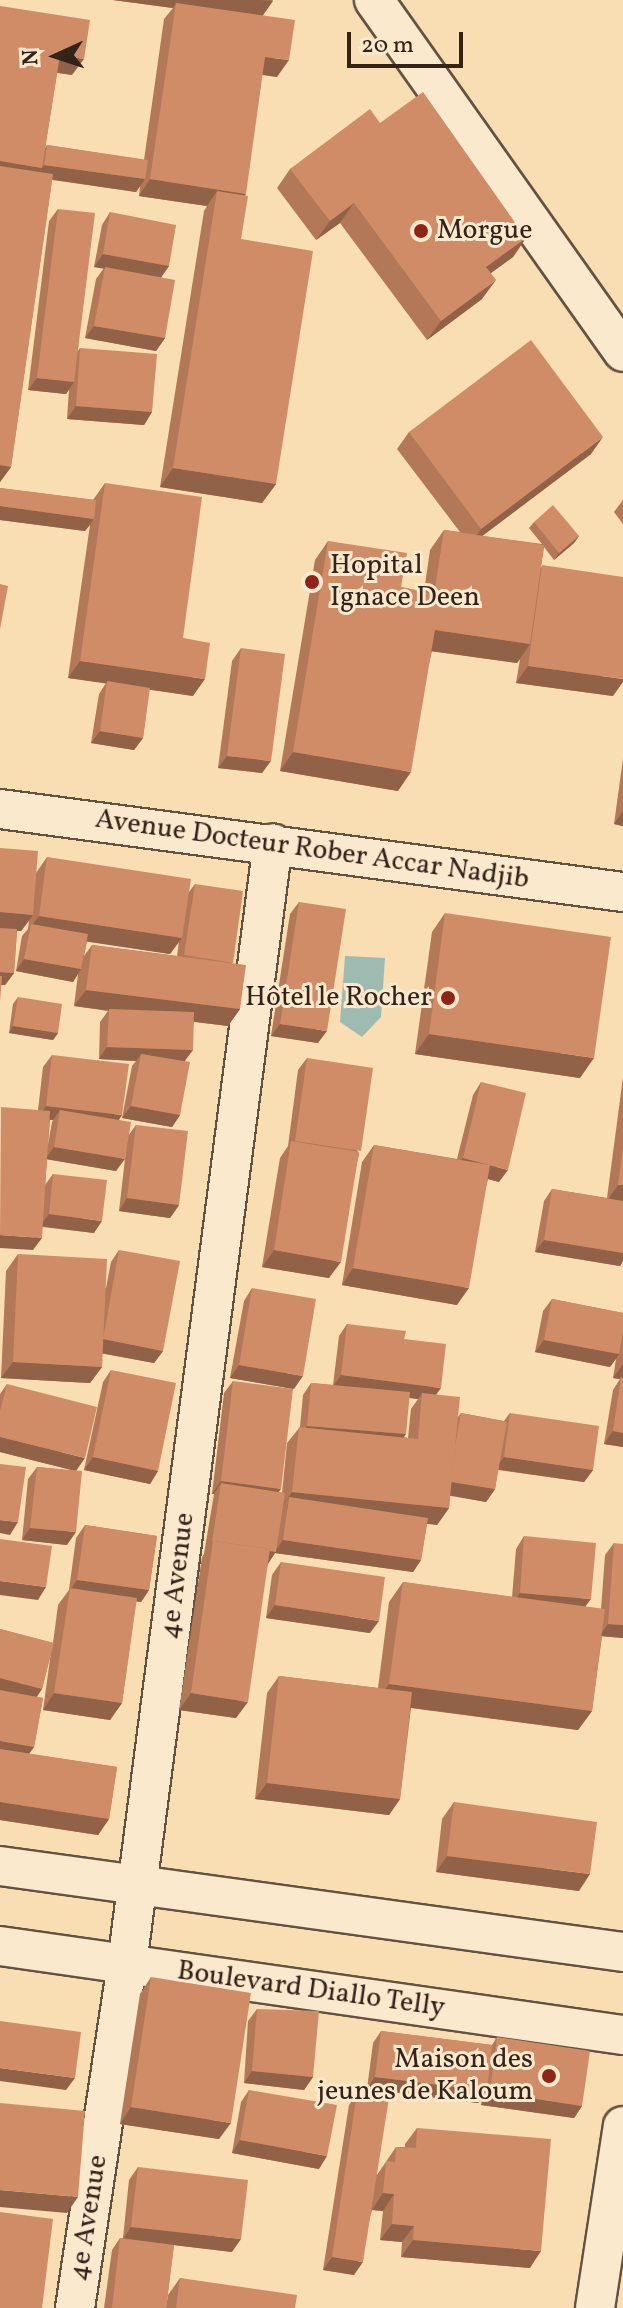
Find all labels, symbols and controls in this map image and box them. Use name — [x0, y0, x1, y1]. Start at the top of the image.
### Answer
north arrow — [16, 16, 96, 96]
scale bar — [351, 16, 467, 66]
text: 20 m — [361, 29, 414, 63]
text: N — [16, 48, 47, 66]
place label: Morgue — [437, 214, 533, 248]
marker: Morgue — [412, 222, 430, 240]
place label: Hopital Ignace Deen — [330, 549, 480, 615]
marker: Hopital Ignace Deen — [301, 571, 323, 593]
street label: Avenue Docteur Rober Accar Nadjib — [93, 803, 531, 897]
place label: Hôtel le Rocher — [245, 981, 432, 1015]
marker: Hôtel le Rocher — [439, 989, 457, 1007]
street label: 4e Avenue — [154, 1511, 202, 1641]
street label: Boulevard Diallo Telly — [174, 1955, 448, 2025]
place label: Maison des jeunes de Kaloum — [317, 2043, 533, 2109]
marker: Maison des jeunes de Kaloum — [540, 2067, 558, 2085]
street label: 4e Avenue — [62, 2153, 116, 2283]

